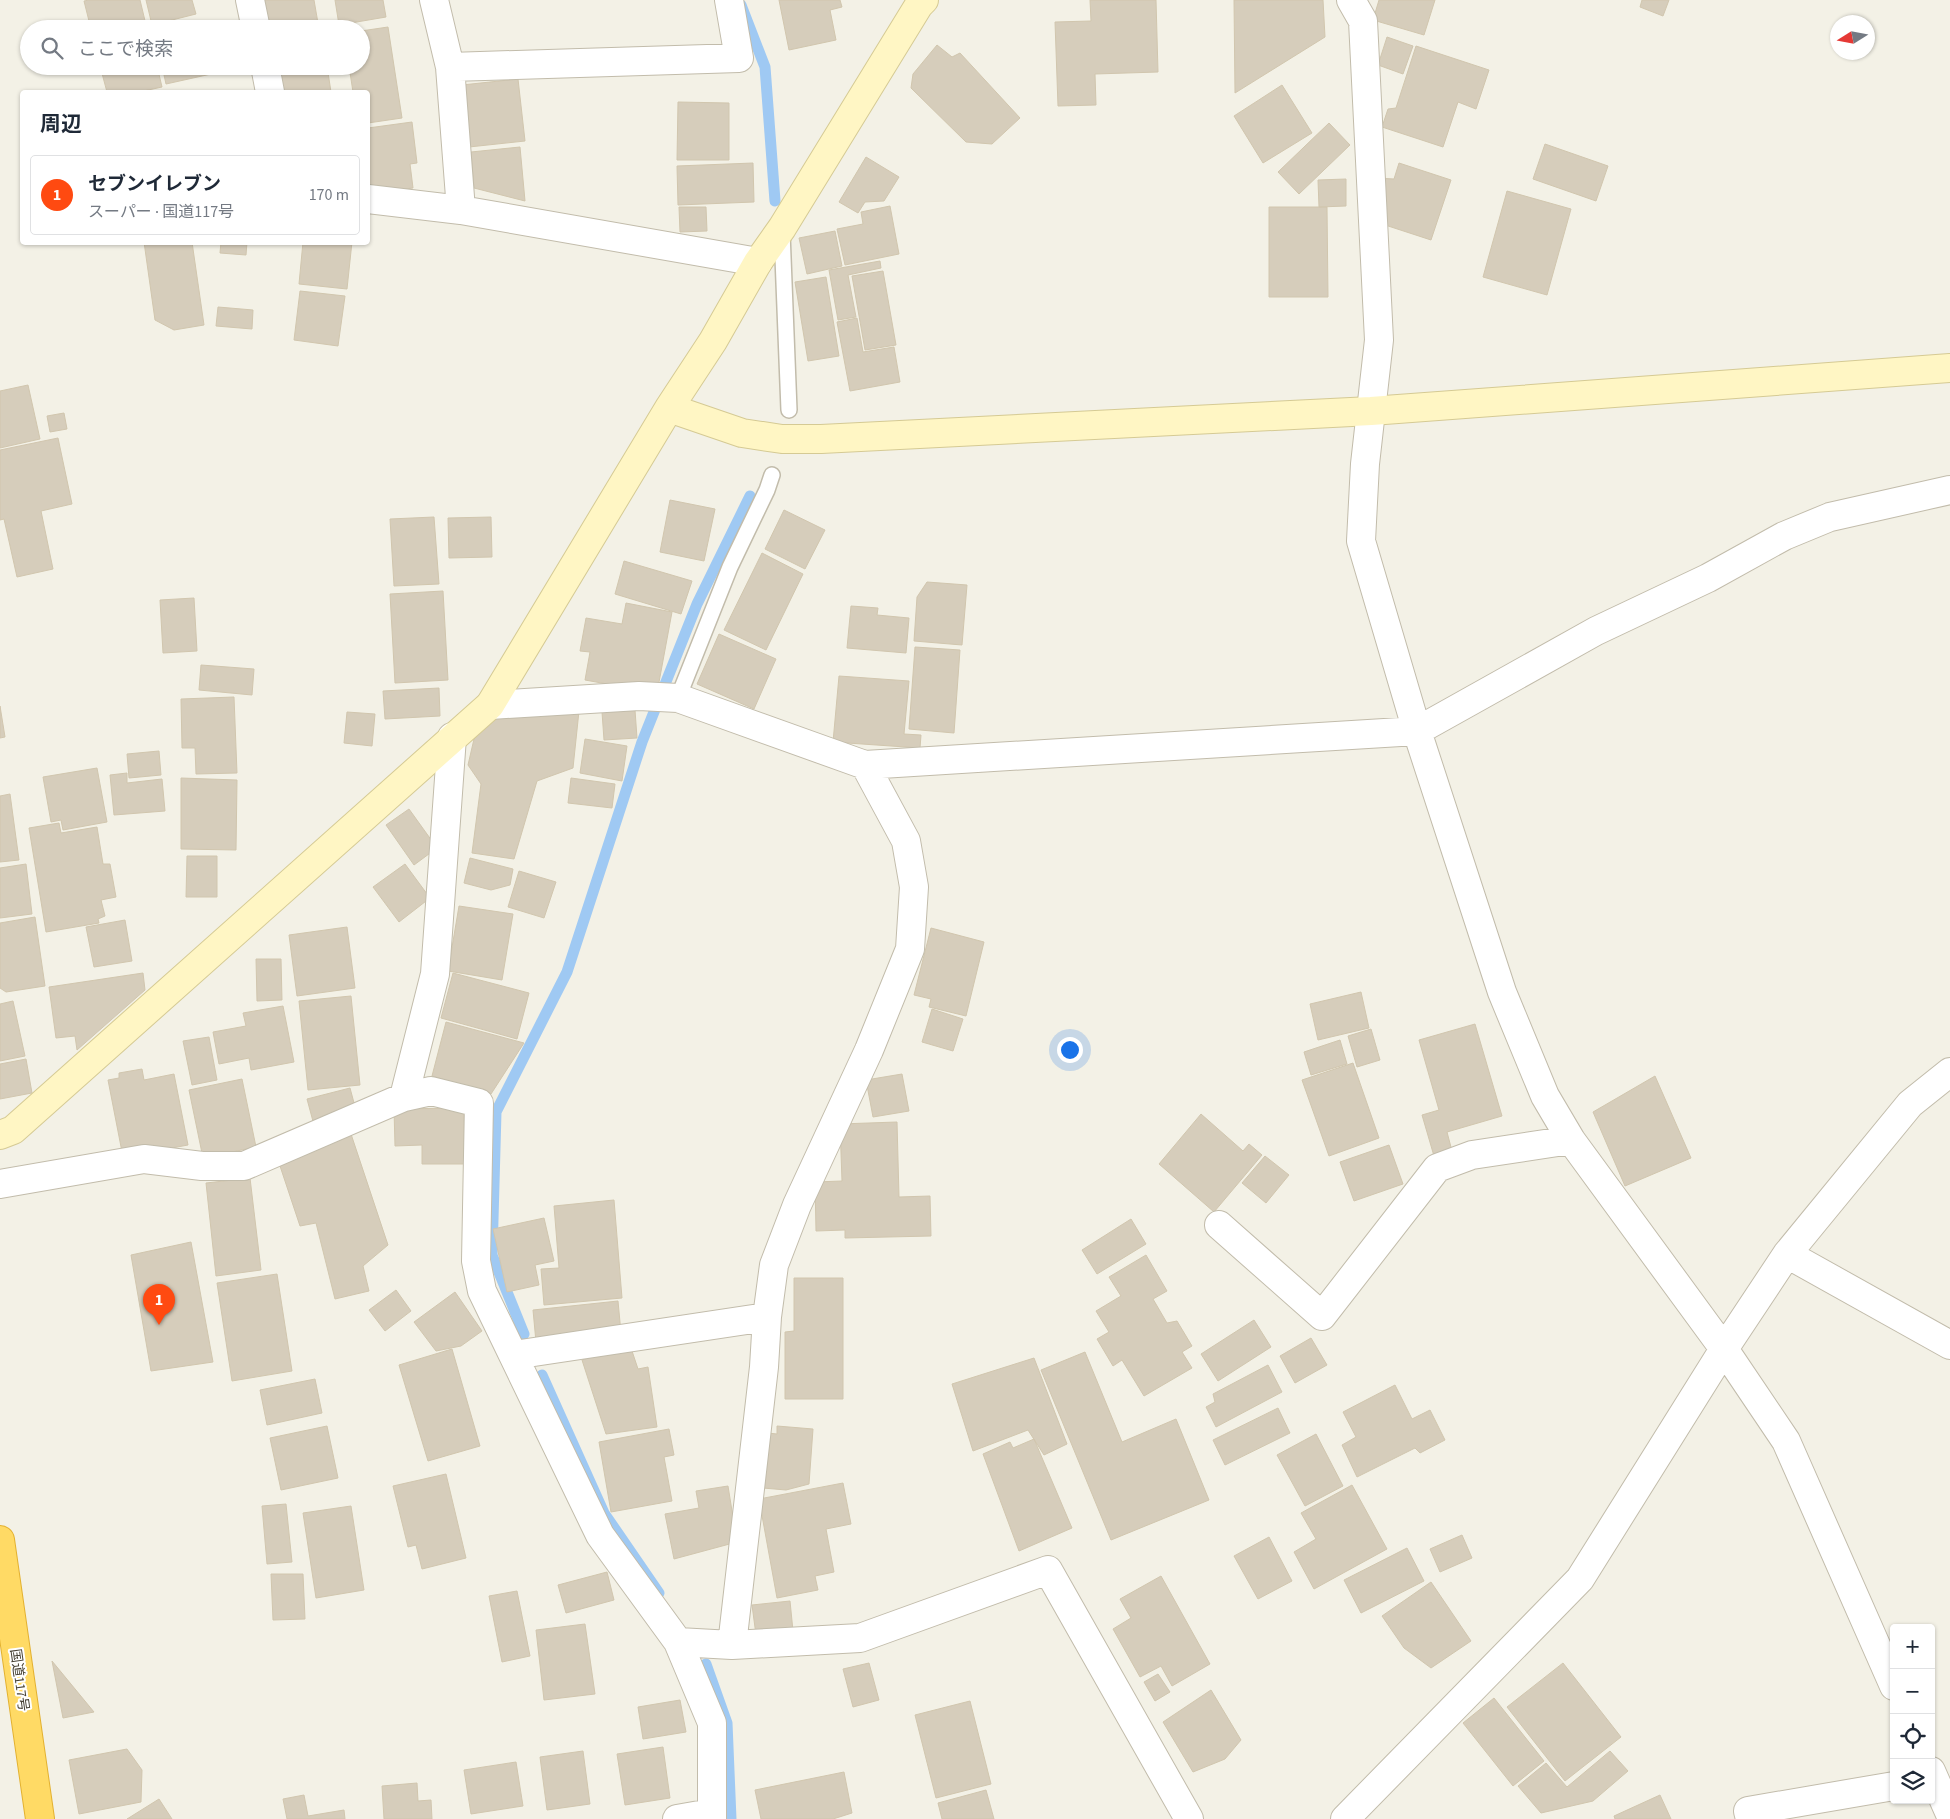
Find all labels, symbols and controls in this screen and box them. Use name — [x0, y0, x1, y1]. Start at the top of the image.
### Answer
north arrow — [1830, 15, 1875, 60]
search box — [20, 20, 370, 75]
icon: search — [38, 34, 66, 62]
text: ここで検索 — [78, 36, 173, 63]
text: 周辺 — [40, 109, 82, 139]
text: セブンイレブン — [88, 171, 221, 198]
text: 1 — [53, 184, 61, 206]
text: 170 m — [309, 184, 349, 206]
text: スーパー · 国道117号 — [88, 201, 234, 223]
your location — [1057, 1037, 1083, 1063]
pin: 1 — [143, 1284, 175, 1325]
map controls — [1890, 1624, 1935, 1804]
button: + — [1890, 1624, 1935, 1669]
street label: 国道117号 — [5, 1648, 33, 1713]
button: − — [1890, 1669, 1935, 1714]
button: locate — [1890, 1714, 1935, 1759]
button: layers — [1890, 1759, 1935, 1804]

